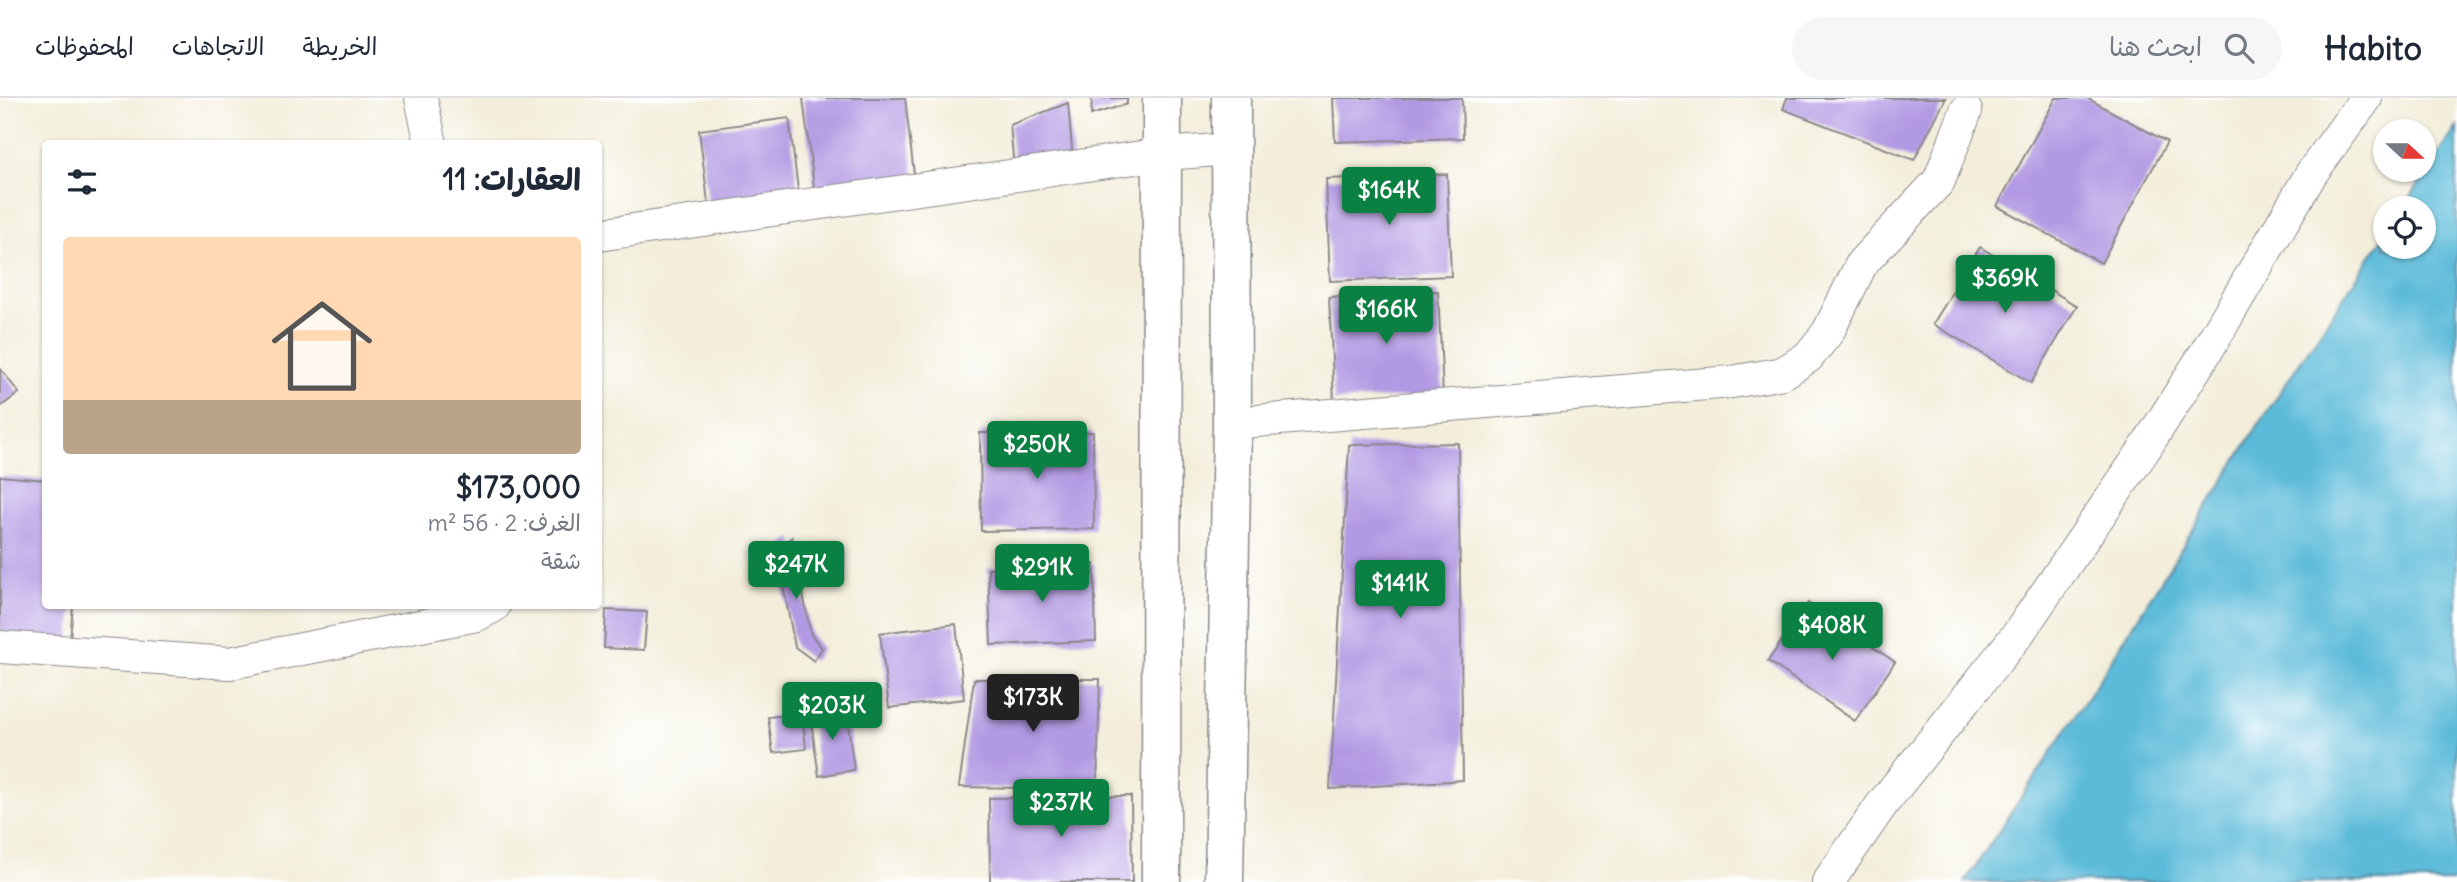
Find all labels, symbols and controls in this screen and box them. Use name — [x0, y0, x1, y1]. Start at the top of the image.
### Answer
search box — [1792, 17, 2282, 80]
text: Habito — [2324, 27, 2422, 69]
icon: search — [2220, 29, 2258, 67]
text: ابحث هنا — [2109, 30, 2202, 63]
text: المحفوظات — [35, 31, 134, 61]
text: الاتجاهات — [172, 31, 265, 61]
text: الخريطة — [303, 31, 377, 61]
north arrow — [2373, 119, 2436, 182]
map controls — [2373, 119, 2436, 259]
text: العقارات: 11 — [443, 160, 581, 198]
icon: filters — [63, 163, 101, 201]
pin: $164K — [1340, 167, 1438, 227]
text: $164K — [1358, 175, 1420, 204]
button: locate — [2373, 196, 2436, 259]
pin: $369K — [1956, 256, 2054, 315]
text: $369K — [1972, 263, 2038, 292]
icon: home — [259, 283, 385, 409]
pin: $166K — [1337, 286, 1435, 346]
text: $166K — [1355, 294, 1417, 323]
pin: $250K — [988, 422, 1086, 481]
text: $250K — [1003, 429, 1071, 458]
text: $173,000 — [456, 468, 581, 506]
text: الغرف: 2 · 56 m² — [428, 508, 581, 537]
pin: $247K — [747, 542, 845, 601]
pin: $291K — [993, 545, 1091, 604]
text: شقة — [541, 546, 581, 575]
text: $247K — [764, 549, 828, 578]
text: $291K — [1011, 552, 1073, 581]
pin: $141K — [1351, 560, 1449, 620]
text: $141K — [1371, 568, 1429, 597]
pin: $408K — [1783, 602, 1881, 662]
text: $408K — [1798, 610, 1866, 639]
pin: $173K — [984, 674, 1082, 734]
pin: $203K — [783, 682, 881, 742]
text: $173K — [1003, 682, 1063, 711]
text: $203K — [798, 690, 866, 719]
pin: $237K — [1012, 780, 1110, 839]
text: $237K — [1029, 787, 1093, 816]

